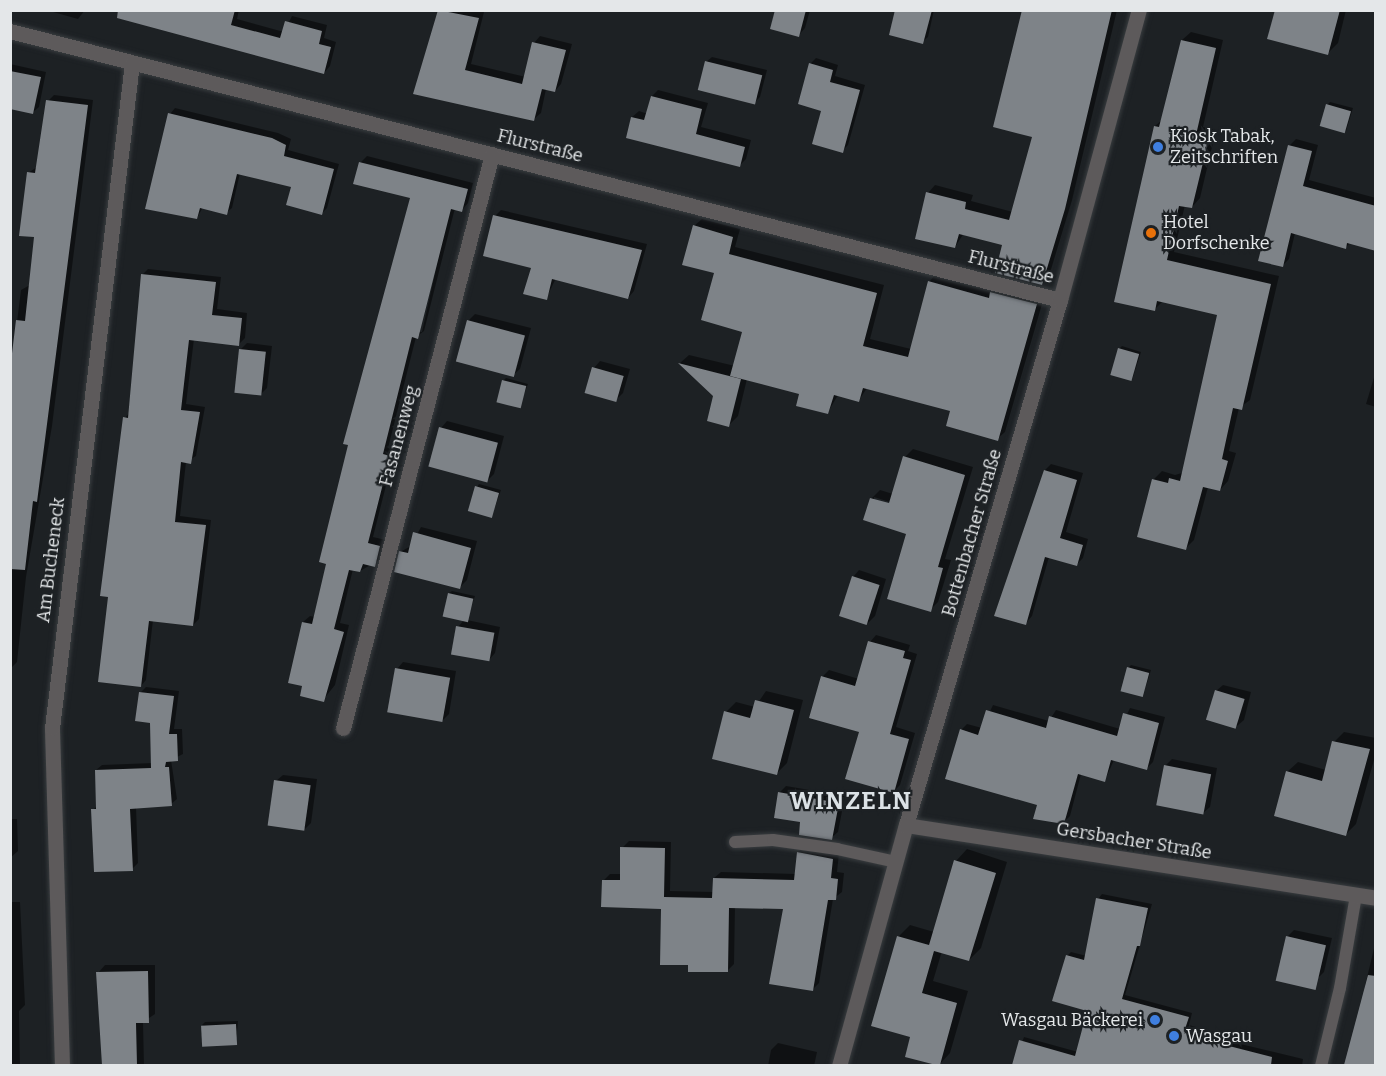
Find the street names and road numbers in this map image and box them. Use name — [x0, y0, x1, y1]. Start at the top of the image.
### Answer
street label: Flurstraße — [495, 125, 585, 167]
street label: Flurstraße — [966, 246, 1056, 288]
street label: Fasanenweg — [375, 383, 423, 489]
street label: Bottenbacher Straße — [938, 447, 1006, 619]
street label: Am Bucheneck — [33, 496, 69, 624]
street label: Gersbacher Straße — [1055, 818, 1213, 864]

